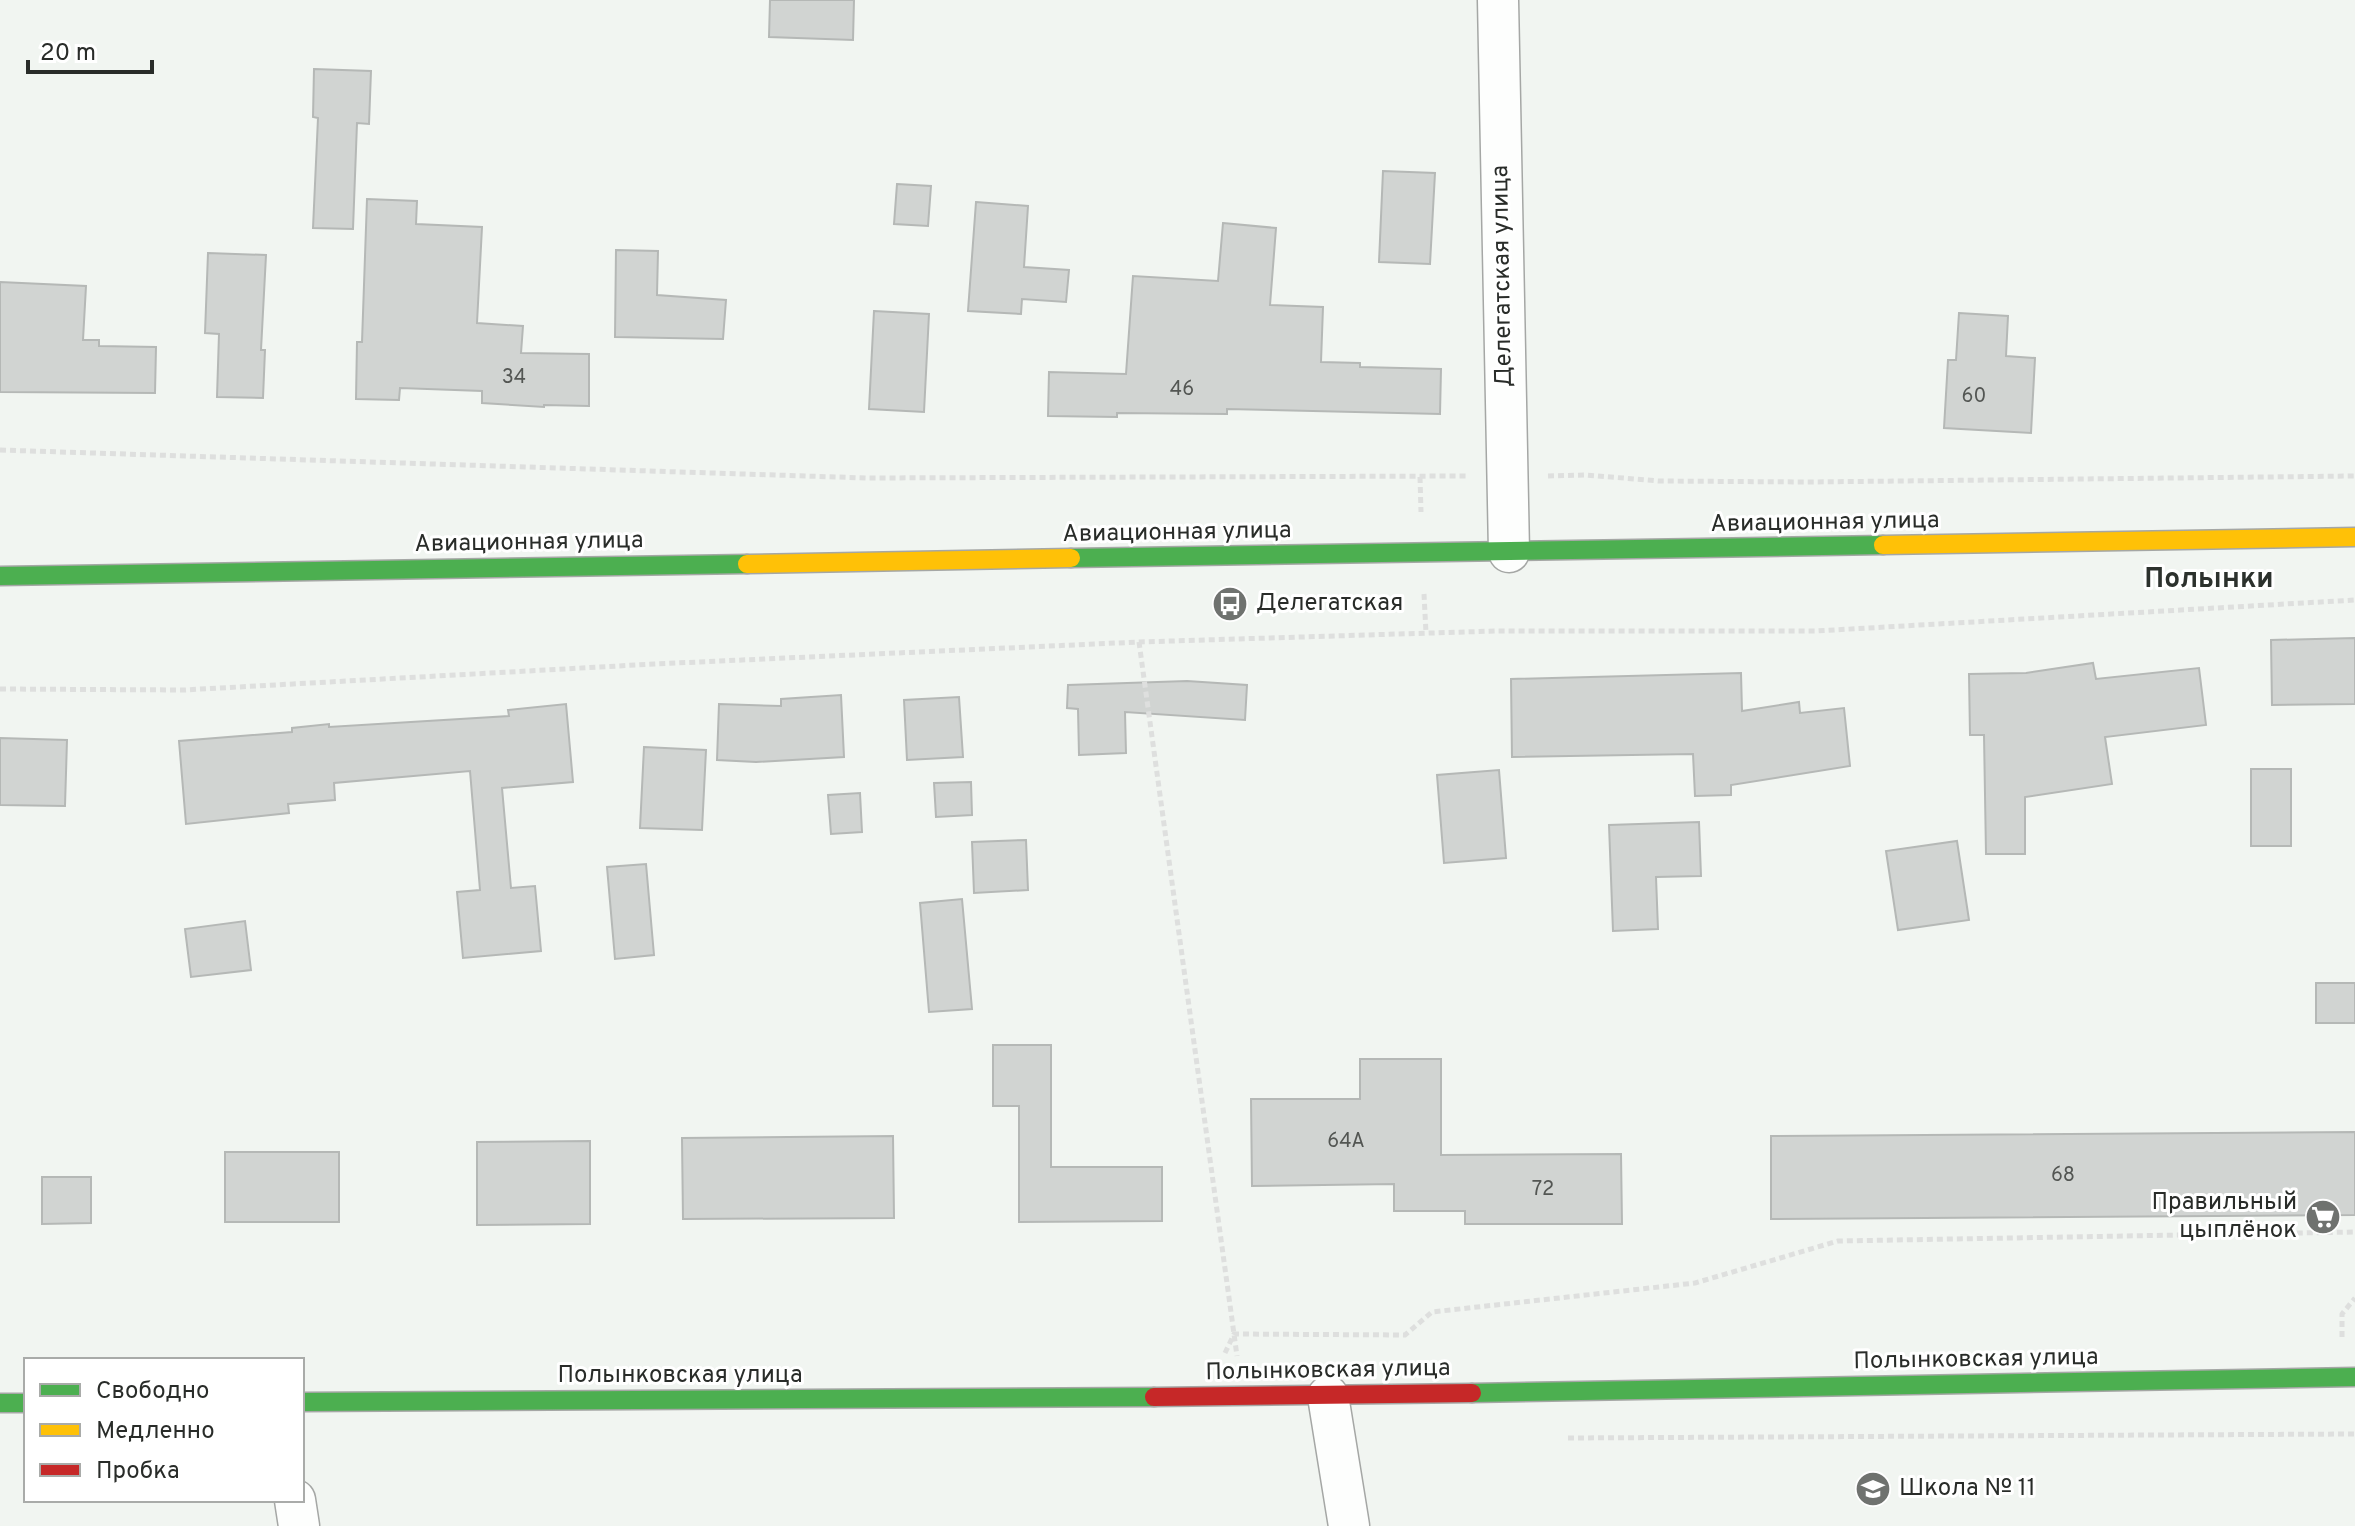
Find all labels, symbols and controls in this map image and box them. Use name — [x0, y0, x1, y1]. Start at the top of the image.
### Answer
scale bar — [28, 24, 152, 74]
text: 20 m — [40, 39, 96, 69]
street label: Делегатская улица — [1486, 165, 1520, 387]
house number: 34 — [502, 365, 526, 391]
house number: 46 — [1170, 377, 1194, 403]
house number: 60 — [1962, 384, 1986, 410]
street label: Авиационная улица — [1710, 506, 1940, 540]
street label: Авиационная улица — [1062, 516, 1292, 550]
street label: Авиационная улица — [414, 526, 644, 560]
district label: Полынки — [2144, 562, 2274, 598]
bus stop icon: Делегатская — [1211, 585, 1249, 623]
place label: Делегатская — [1256, 589, 1403, 619]
house number: 64А — [1327, 1129, 1365, 1155]
house number: 68 — [2051, 1163, 2075, 1189]
house number: 72 — [1532, 1177, 1554, 1203]
place label: Правильный цыплёнок — [2152, 1188, 2297, 1246]
supermarket icon: Правильный цыплёнок — [2304, 1198, 2342, 1236]
street label: Полынковская улица — [1853, 1343, 2099, 1377]
street label: Полынковская улица — [1205, 1354, 1451, 1388]
legend — [24, 1358, 304, 1502]
street label: Полынковская улица — [557, 1361, 803, 1391]
text: Свободно — [96, 1377, 209, 1407]
text: Медленно — [96, 1417, 215, 1447]
text: Пробка — [96, 1457, 180, 1487]
school or university icon: Школа № 11 — [1854, 1470, 1892, 1508]
place label: Школа № 11 — [1899, 1474, 2036, 1504]

